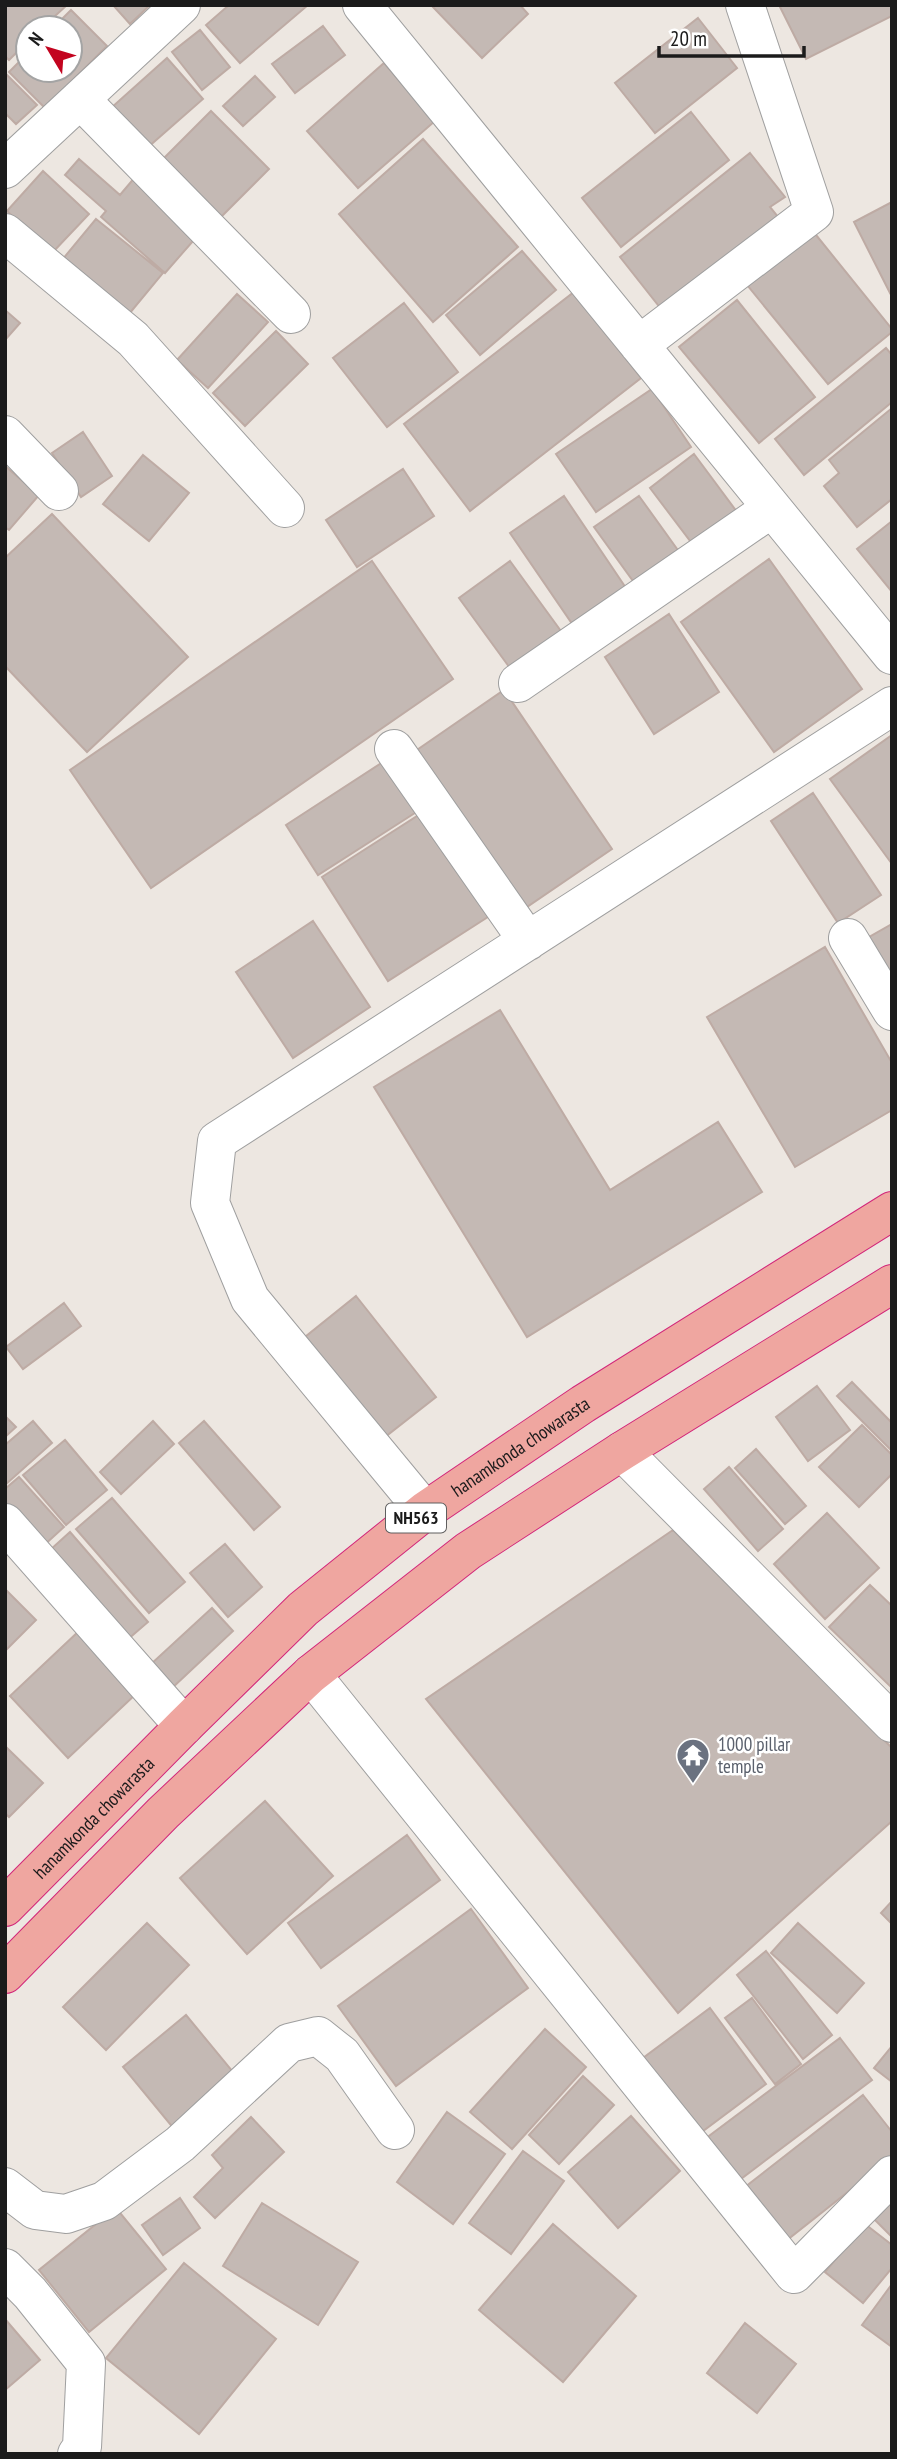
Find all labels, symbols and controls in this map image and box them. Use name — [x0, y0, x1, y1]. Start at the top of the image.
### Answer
north arrow — [14, 14, 84, 84]
scale bar — [659, 14, 804, 58]
text: 20 m — [670, 25, 707, 52]
text: N — [23, 27, 48, 50]
street label: hanamkonda chowarasta — [446, 1391, 594, 1502]
road number: NH563 — [386, 1504, 446, 1532]
place label: 1000 pillar temple — [718, 1732, 791, 1778]
temple icon: 1000 pillar temple — [674, 1736, 712, 1785]
street label: hanamkonda chowarasta — [28, 1751, 159, 1883]

